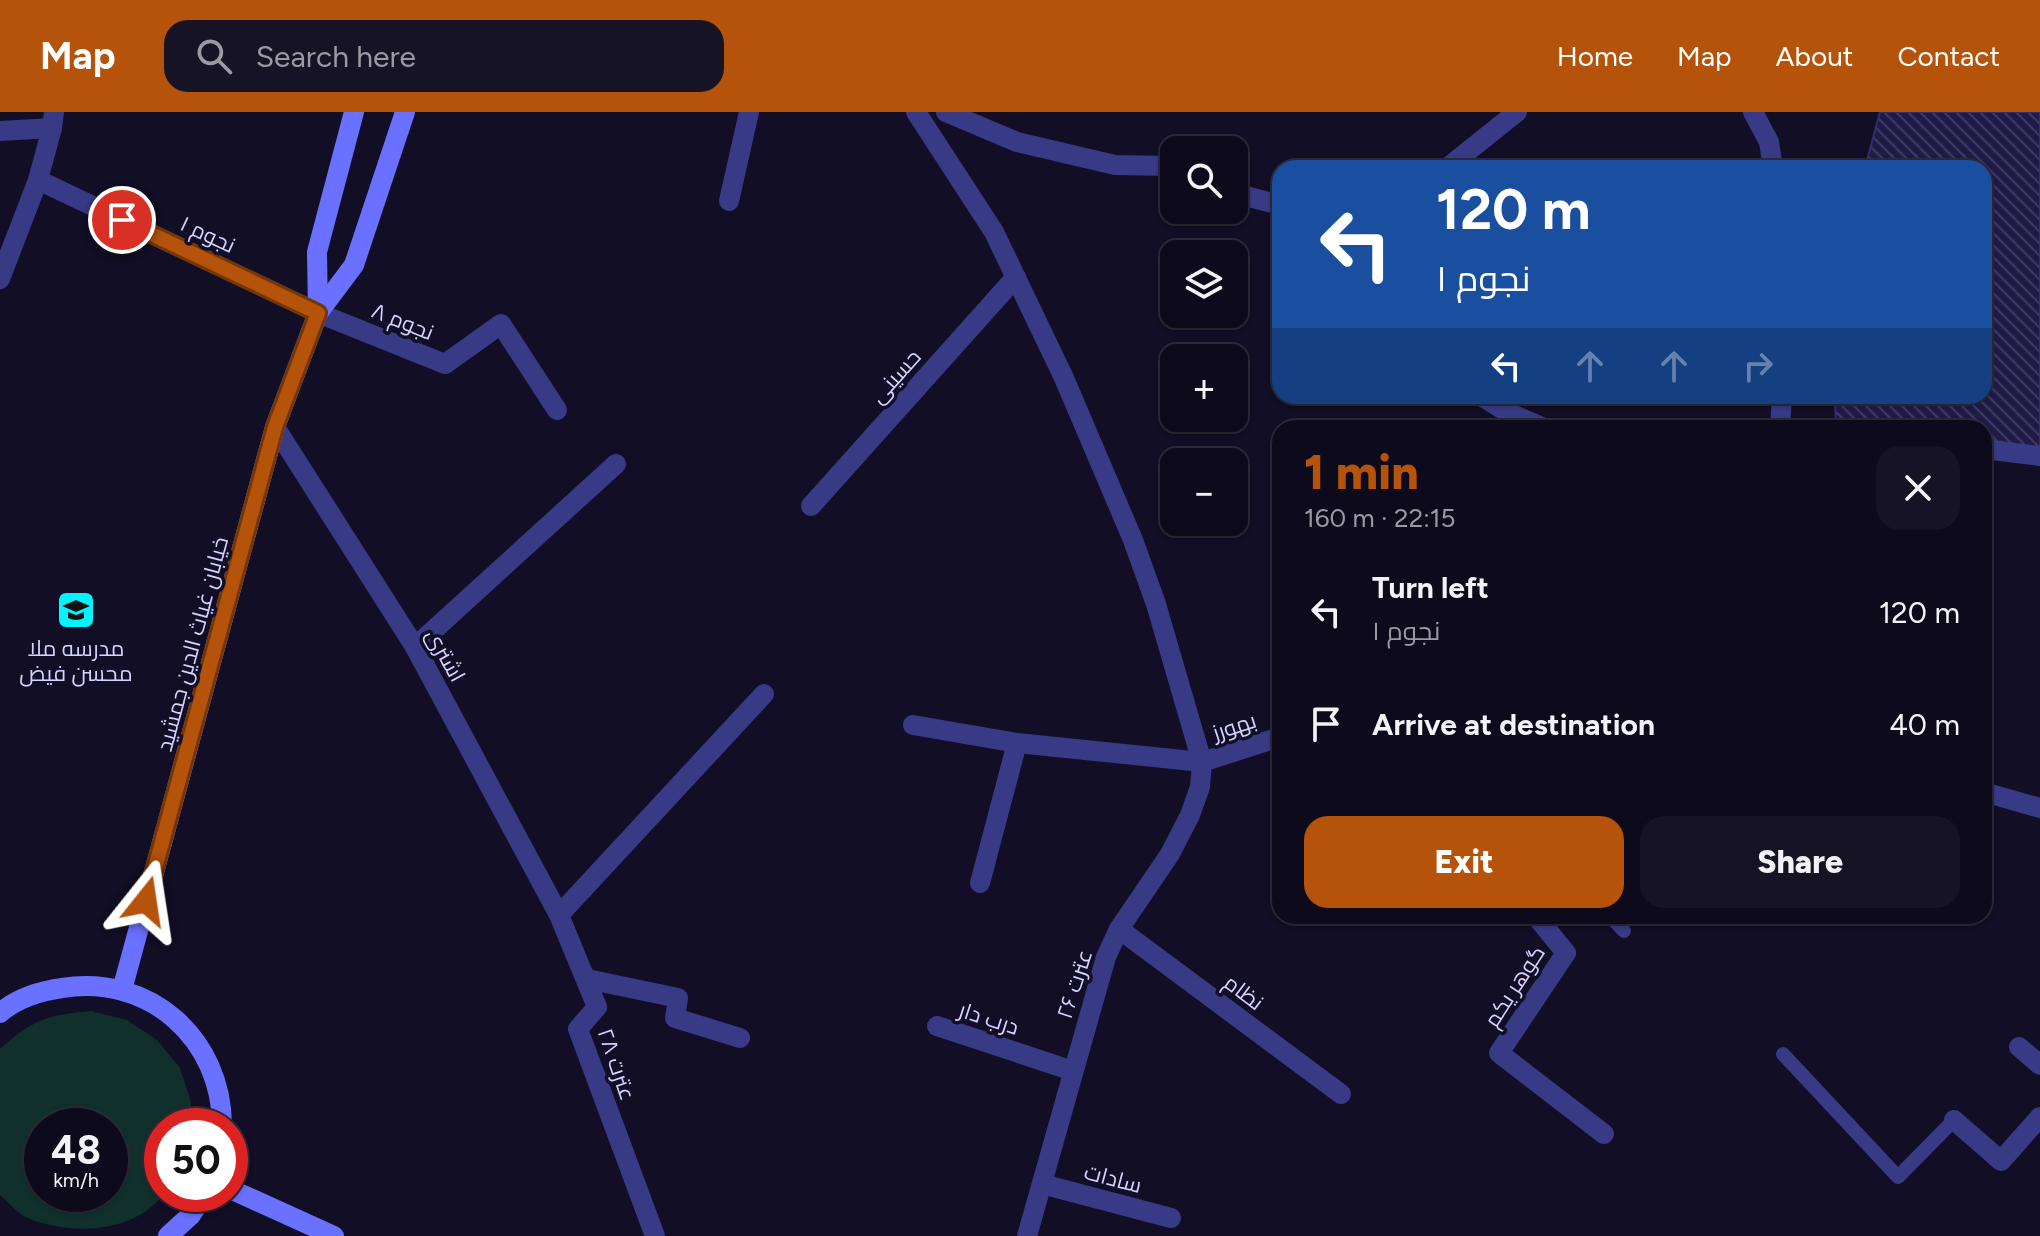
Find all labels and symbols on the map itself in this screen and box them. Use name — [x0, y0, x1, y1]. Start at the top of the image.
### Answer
pin — [88, 186, 156, 254]
street label: نجوم ۱ — [175, 210, 240, 261]
street label: نجوم ۸ — [367, 297, 438, 348]
street label: حسینی — [864, 344, 927, 409]
street label: خیابان غیاث الدین جمشید — [151, 534, 234, 754]
school or university icon: مدرسه ملا محسن فیض — [55, 589, 97, 631]
street label: اشتری — [420, 624, 471, 687]
place label: مدرسه ملا محسن فیض — [19, 635, 133, 687]
street label: بهورز — [1207, 707, 1260, 747]
position arrow — [104, 859, 188, 943]
street label: گوهر یکم — [1478, 940, 1552, 1033]
street label: عترت ۲۶ — [1051, 946, 1098, 1022]
street label: نظام — [1217, 969, 1269, 1018]
street label: درب دار — [953, 996, 1022, 1041]
street label: عترت ۲۸ — [592, 1025, 641, 1104]
speed limit sign: 50 — [144, 1108, 248, 1212]
street label: سادات — [1081, 1158, 1145, 1199]

